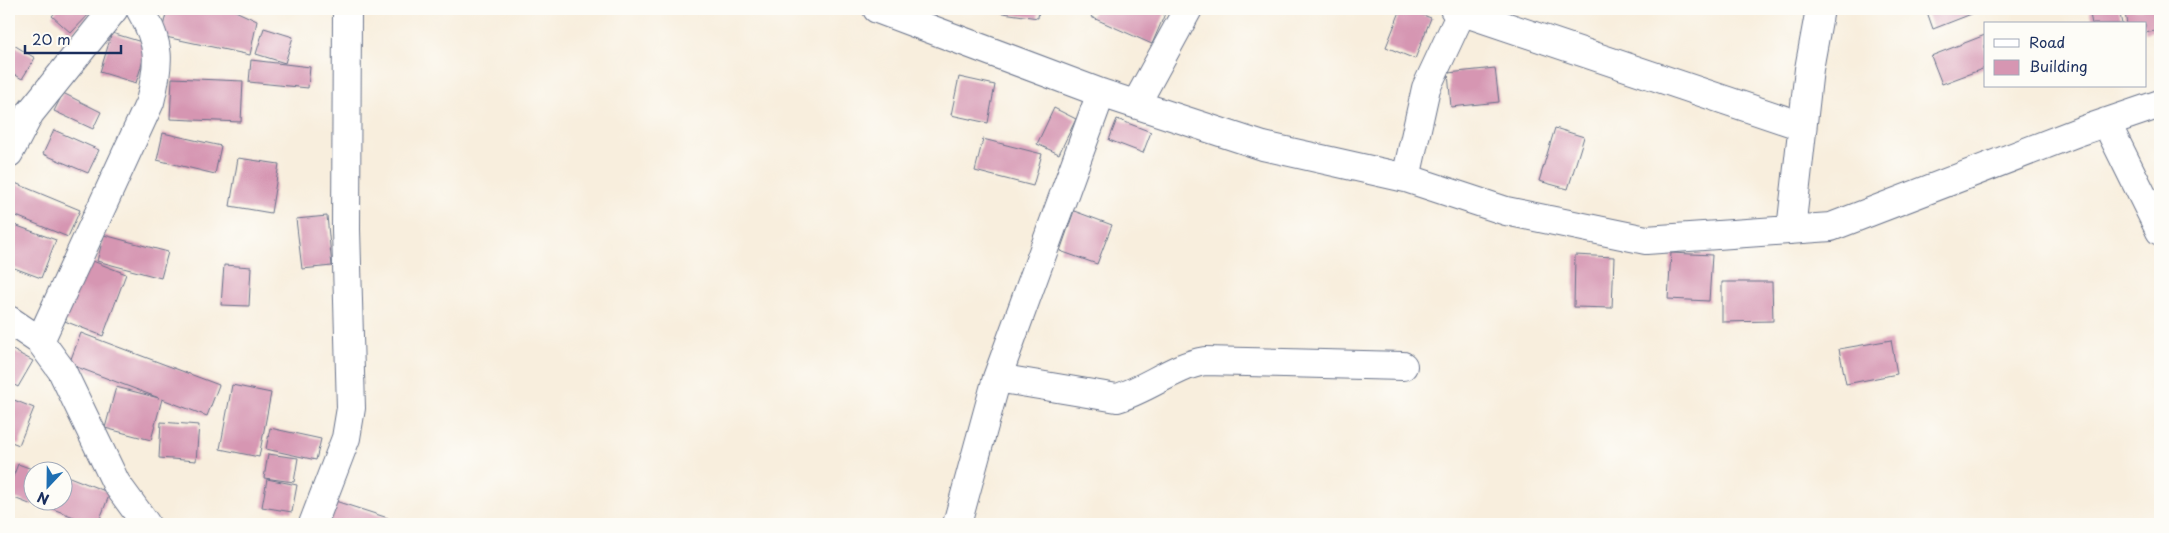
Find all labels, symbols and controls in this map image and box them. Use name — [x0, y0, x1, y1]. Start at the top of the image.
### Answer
scale bar — [25, 22, 121, 54]
legend — [1984, 22, 2146, 88]
text: 20 m — [32, 27, 71, 50]
text: Road — [2029, 30, 2065, 53]
text: Building — [2029, 54, 2088, 77]
north arrow — [22, 460, 72, 510]
text: N — [34, 487, 52, 510]

